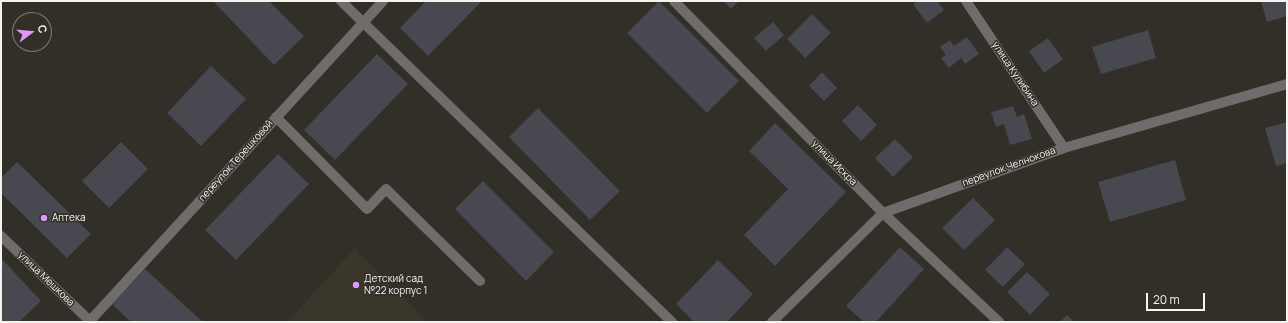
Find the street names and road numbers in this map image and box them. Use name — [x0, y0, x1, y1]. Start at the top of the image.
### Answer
street label: улица Кулибина — [989, 39, 1041, 109]
street label: переулок Терешковой — [196, 118, 276, 204]
street label: улица Искра — [809, 138, 859, 188]
street label: переулок Челнокова — [961, 145, 1057, 189]
street label: улица Мешкова — [15, 249, 77, 309]

